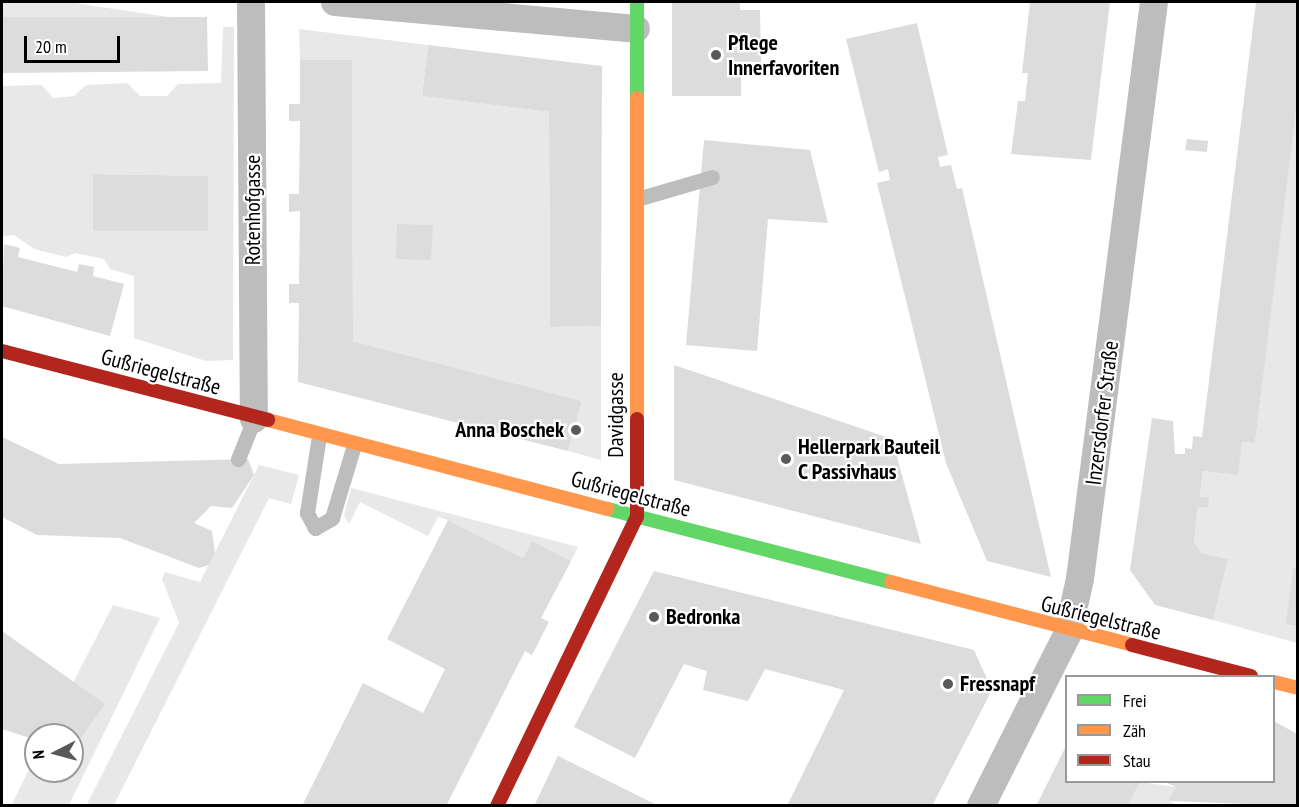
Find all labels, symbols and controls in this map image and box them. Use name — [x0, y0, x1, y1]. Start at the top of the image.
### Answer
scale bar — [27, 24, 123, 62]
place label: Pflege Innerfavoriten — [728, 29, 839, 80]
text: 20 m — [35, 35, 67, 58]
marker: Pflege Innerfavoriten — [709, 48, 723, 62]
street label: Rotenhofgasse — [240, 155, 266, 265]
street label: Inzersdorfer Straße — [1080, 339, 1124, 487]
street label: Gußriegelstraße — [98, 343, 224, 401]
street label: Davidgasse — [603, 372, 629, 458]
place label: Anna Boschek — [455, 417, 564, 443]
marker: Anna Boschek — [569, 423, 583, 437]
place label: Hellerpark Bauteil C Passivhaus — [798, 433, 940, 484]
marker: Hellerpark Bauteil C Passivhaus — [779, 452, 793, 466]
street label: Gußriegelstraße — [568, 465, 694, 523]
street label: Gußriegelstraße — [1038, 590, 1164, 646]
place label: Bedronka — [666, 604, 740, 630]
marker: Bedronka — [647, 610, 661, 624]
place label: Fressnapf — [960, 671, 1035, 697]
legend — [1065, 675, 1275, 783]
marker: Fressnapf — [941, 677, 955, 691]
text: Frei — [1123, 689, 1147, 712]
text: Zäh — [1123, 719, 1146, 742]
north arrow — [24, 723, 84, 783]
text: N — [28, 749, 48, 760]
text: Stau — [1123, 749, 1151, 772]

